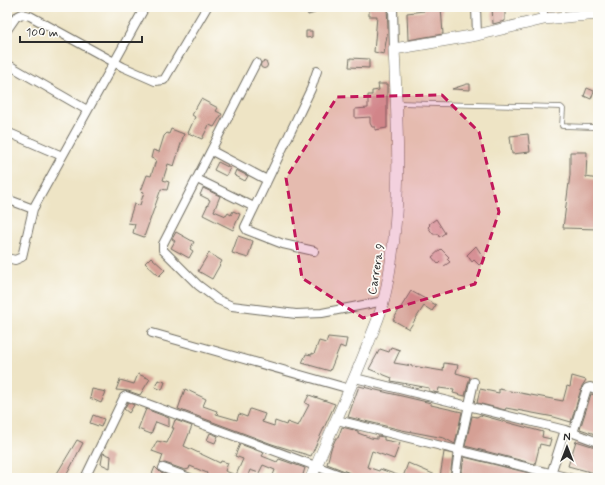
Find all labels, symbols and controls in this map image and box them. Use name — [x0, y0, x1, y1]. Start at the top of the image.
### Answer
scale bar — [20, 18, 142, 44]
text: 100 m — [26, 25, 58, 41]
street label: Carrera 9 — [365, 242, 389, 296]
north arrow — [547, 427, 587, 467]
text: N — [563, 431, 571, 445]

